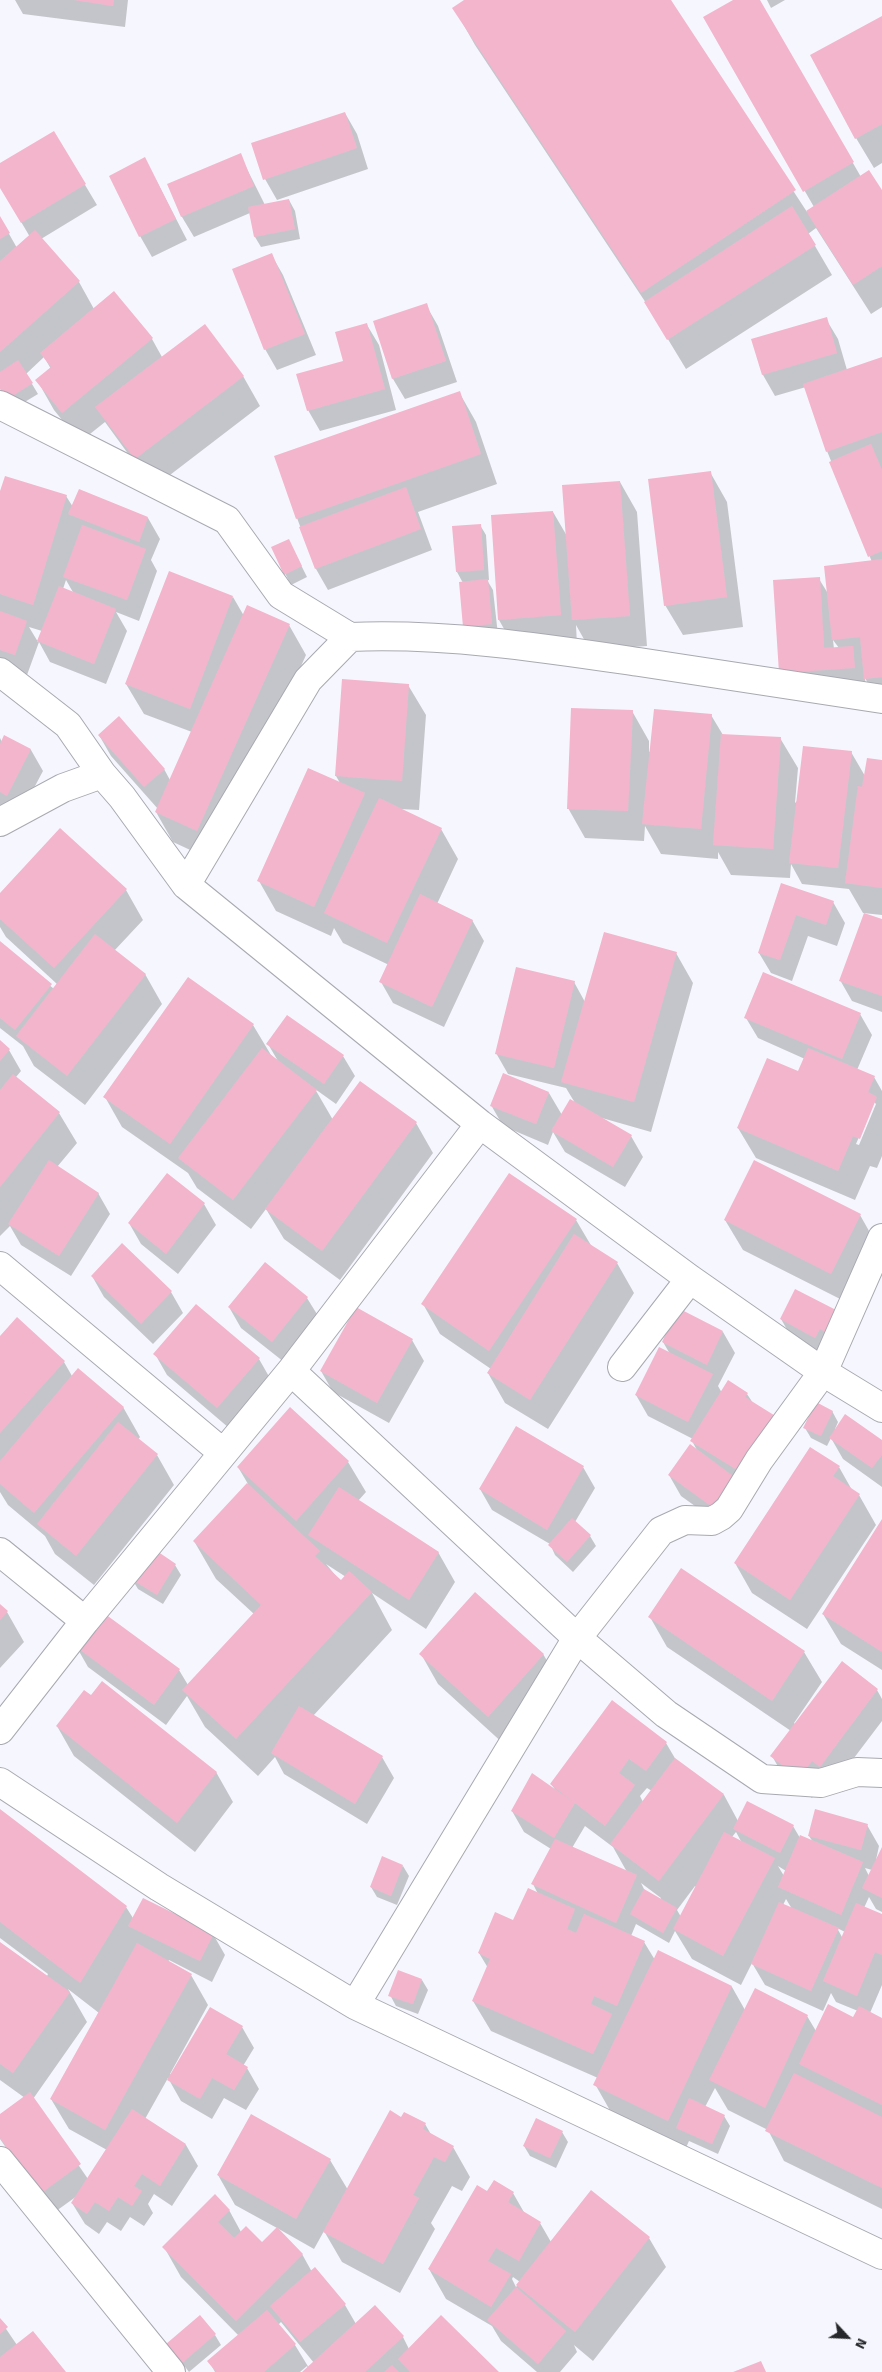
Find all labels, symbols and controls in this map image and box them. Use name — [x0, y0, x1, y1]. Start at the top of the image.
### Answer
north arrow — [822, 2312, 872, 2362]
text: N — [851, 2336, 871, 2352]

